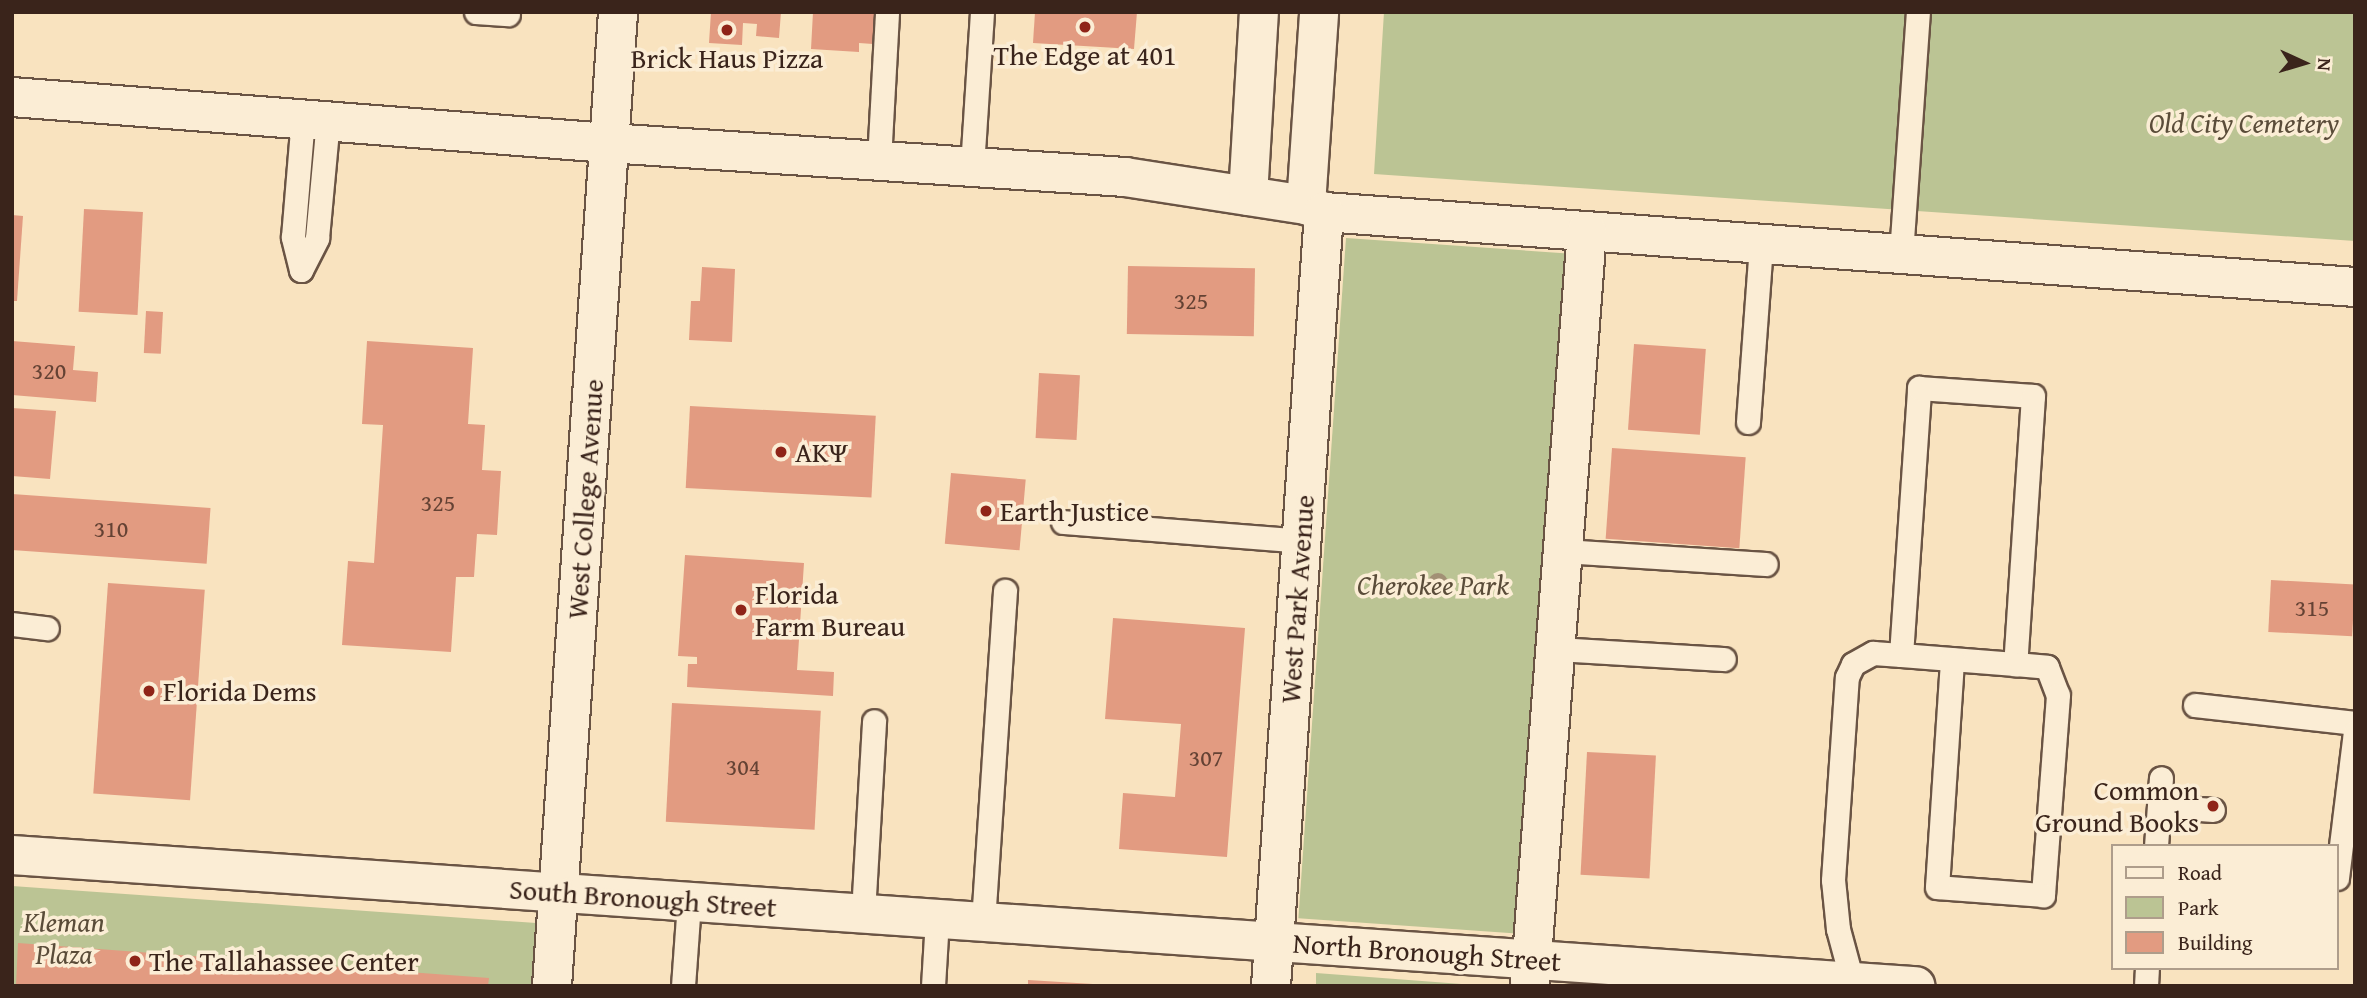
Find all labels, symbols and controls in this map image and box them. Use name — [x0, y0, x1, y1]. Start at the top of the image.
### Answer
marker: The Edge at 401 — [1077, 19, 1093, 35]
marker: Brick Haus Pizza — [719, 22, 735, 38]
north arrow — [2269, 28, 2339, 98]
place label: The Edge at 401 — [994, 38, 1176, 72]
place label: Brick Haus Pizza — [631, 41, 823, 75]
text: N — [2311, 57, 2339, 72]
park label: Old City Cemetery — [2149, 106, 2339, 140]
house number: 325 — [1174, 287, 1208, 315]
house number: 320 — [32, 357, 66, 385]
street label: West College Avenue — [560, 378, 610, 620]
place label: AKΨ — [795, 435, 848, 469]
marker: AKΨ — [773, 444, 789, 460]
house number: 325 — [421, 489, 455, 517]
street label: West Park Avenue — [1273, 493, 1321, 705]
place label: Earth Justice — [1000, 494, 1149, 528]
marker: Earth Justice — [978, 503, 994, 519]
house number: 310 — [94, 515, 128, 543]
park label: Cherokee Park — [1357, 568, 1509, 602]
place label: Florida Farm Bureau — [755, 577, 905, 643]
house number: 315 — [2295, 594, 2329, 622]
marker: Florida Farm Bureau — [733, 602, 749, 618]
place label: Florida Dems — [163, 674, 317, 708]
marker: Florida Dems — [141, 683, 157, 699]
house number: 307 — [1189, 744, 1223, 772]
house number: 304 — [726, 753, 760, 781]
place label: Common Ground Books — [2035, 773, 2199, 839]
marker: Common Ground Books — [2205, 798, 2221, 814]
legend — [2112, 844, 2339, 970]
text: Road — [2178, 857, 2222, 888]
street label: South Bronough Street — [508, 872, 778, 924]
text: Park — [2178, 892, 2219, 923]
park label: Kleman Plaza — [23, 905, 105, 971]
street label: North Bronough Street — [1292, 926, 1562, 978]
text: Building — [2178, 927, 2252, 958]
place label: The Tallahassee Center — [149, 944, 419, 978]
marker: The Tallahassee Center — [127, 953, 143, 969]

